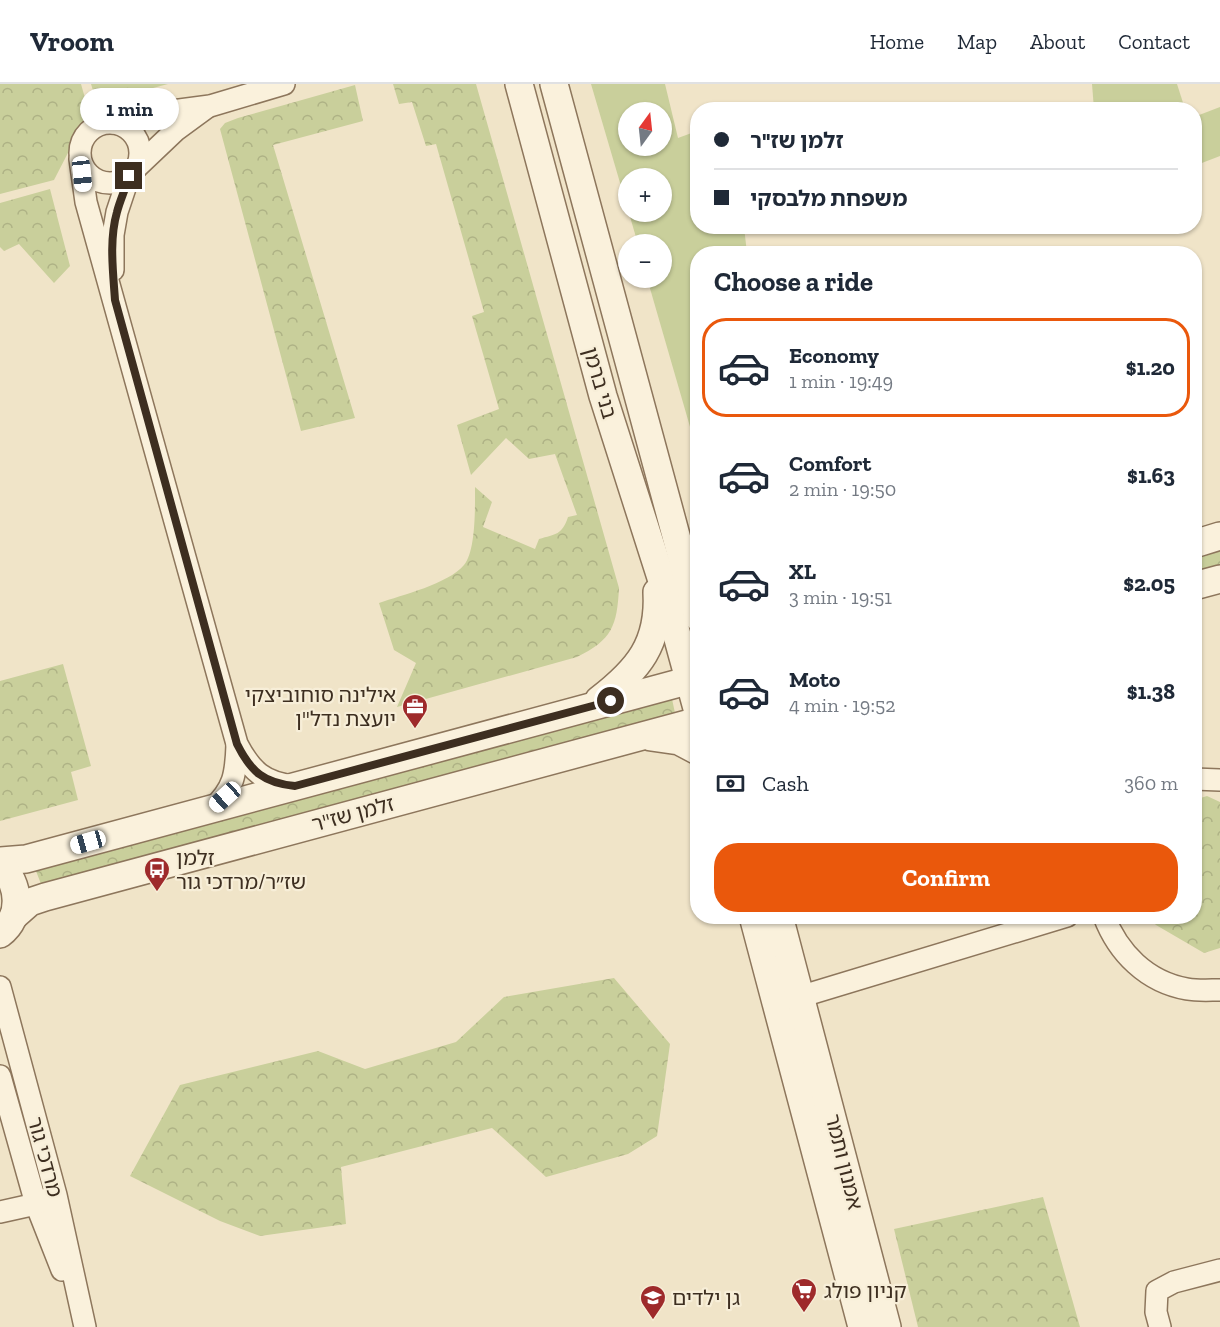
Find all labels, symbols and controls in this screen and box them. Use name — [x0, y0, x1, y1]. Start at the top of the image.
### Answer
text: Vroom — [30, 25, 114, 58]
text: Home — [870, 29, 924, 54]
text: Map — [957, 29, 997, 54]
text: About — [1030, 29, 1085, 54]
text: Contact — [1118, 29, 1190, 54]
callout: 1 min — [80, 89, 178, 131]
text: 1 min — [106, 97, 153, 121]
north arrow — [618, 102, 672, 156]
map controls — [618, 102, 672, 288]
text: זלמן שז"ר — [750, 127, 844, 154]
car — [71, 155, 93, 193]
route end — [115, 162, 142, 189]
button: + — [618, 168, 672, 222]
text: משפחת מלבסקי — [750, 185, 907, 212]
button: − — [618, 234, 672, 288]
text: Choose a ride — [714, 266, 873, 298]
icon: car — [717, 341, 771, 395]
text: Economy — [789, 342, 879, 369]
street label: בני ברמן — [578, 344, 623, 422]
text: $1.20 — [1126, 354, 1175, 381]
text: 1 min · 19:49 — [789, 369, 893, 393]
icon: car — [717, 449, 771, 503]
text: Comfort — [789, 450, 871, 477]
text: $1.63 — [1127, 462, 1175, 489]
text: 2 min · 19:50 — [789, 477, 896, 501]
icon: car — [717, 557, 771, 611]
text: XL — [789, 558, 816, 585]
text: $2.05 — [1123, 570, 1175, 597]
text: 3 min · 19:51 — [789, 585, 892, 609]
icon: car — [717, 665, 771, 719]
text: Moto — [789, 666, 840, 693]
text: $1.38 — [1127, 678, 1175, 705]
place label: אילינה סוחוביצקי יועצת נדל"ן — [245, 682, 396, 731]
route start — [597, 687, 624, 714]
office icon: אילינה סוחוביצקי יועצת נדל"ן — [400, 692, 430, 730]
text: 4 min · 19:52 — [789, 693, 895, 717]
icon: cash — [714, 767, 747, 800]
text: Cash — [762, 770, 809, 797]
text: 360 m — [1124, 771, 1178, 795]
car — [206, 778, 244, 816]
street label: זלמן שז"ר — [309, 790, 397, 837]
car — [68, 828, 108, 856]
button: Confirm — [714, 843, 1178, 912]
place label: זלמן שז״ר/מרדכי גור — [176, 845, 306, 894]
bus stop icon: זלמן שז״ר/מרדכי גור — [142, 855, 172, 893]
street label: אמנון ותמר — [821, 1111, 868, 1212]
street label: מרדכי גור — [23, 1114, 68, 1200]
supermarket icon: קניון פולג — [789, 1276, 819, 1314]
place label: קניון פולג — [824, 1278, 907, 1303]
school or university icon: גן ילדים — [638, 1283, 668, 1321]
place label: גן ילדים — [672, 1285, 740, 1310]

